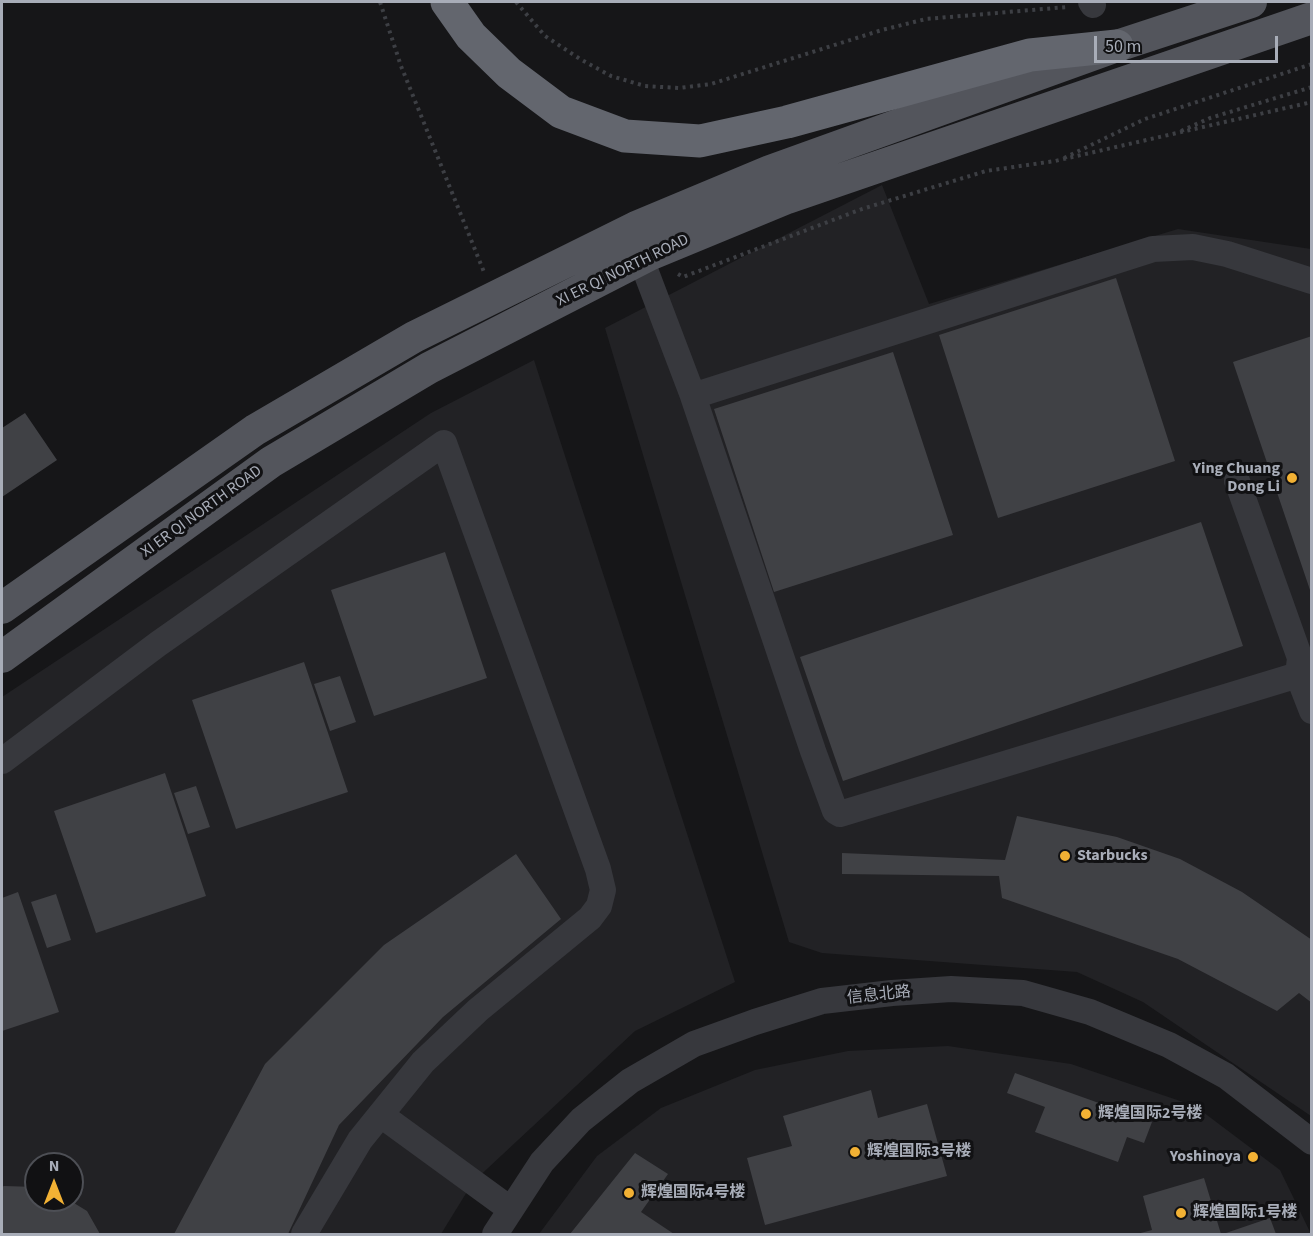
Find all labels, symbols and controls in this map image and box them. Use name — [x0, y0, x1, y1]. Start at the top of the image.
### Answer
scale bar — [1097, 24, 1282, 62]
text: 50 m — [1105, 34, 1141, 59]
street label: XI ER QI NORTH ROAD — [554, 231, 692, 311]
place label: Ying Chuang Dong Li — [1193, 459, 1280, 497]
street label: XI ER QI NORTH ROAD — [138, 462, 266, 562]
marker: Ying Chuang Dong Li — [1285, 471, 1299, 485]
place label: Starbucks — [1077, 846, 1148, 866]
marker: Starbucks — [1058, 849, 1072, 863]
street label: 信息北路 — [846, 983, 912, 1009]
place label: 辉煌国际2号楼 — [1098, 1104, 1202, 1124]
marker: 辉煌国际2号楼 — [1079, 1107, 1093, 1121]
place label: 辉煌国际3号楼 — [867, 1142, 971, 1162]
marker: 辉煌国际3号楼 — [848, 1145, 862, 1159]
place label: Yoshinoya — [1170, 1147, 1241, 1167]
marker: Yoshinoya — [1246, 1150, 1260, 1164]
north arrow — [24, 1152, 84, 1212]
text: N — [49, 1155, 59, 1177]
place label: 辉煌国际4号楼 — [641, 1183, 745, 1203]
marker: 辉煌国际4号楼 — [622, 1186, 636, 1200]
place label: 辉煌国际1号楼 — [1193, 1203, 1297, 1223]
marker: 辉煌国际1号楼 — [1174, 1206, 1188, 1220]

